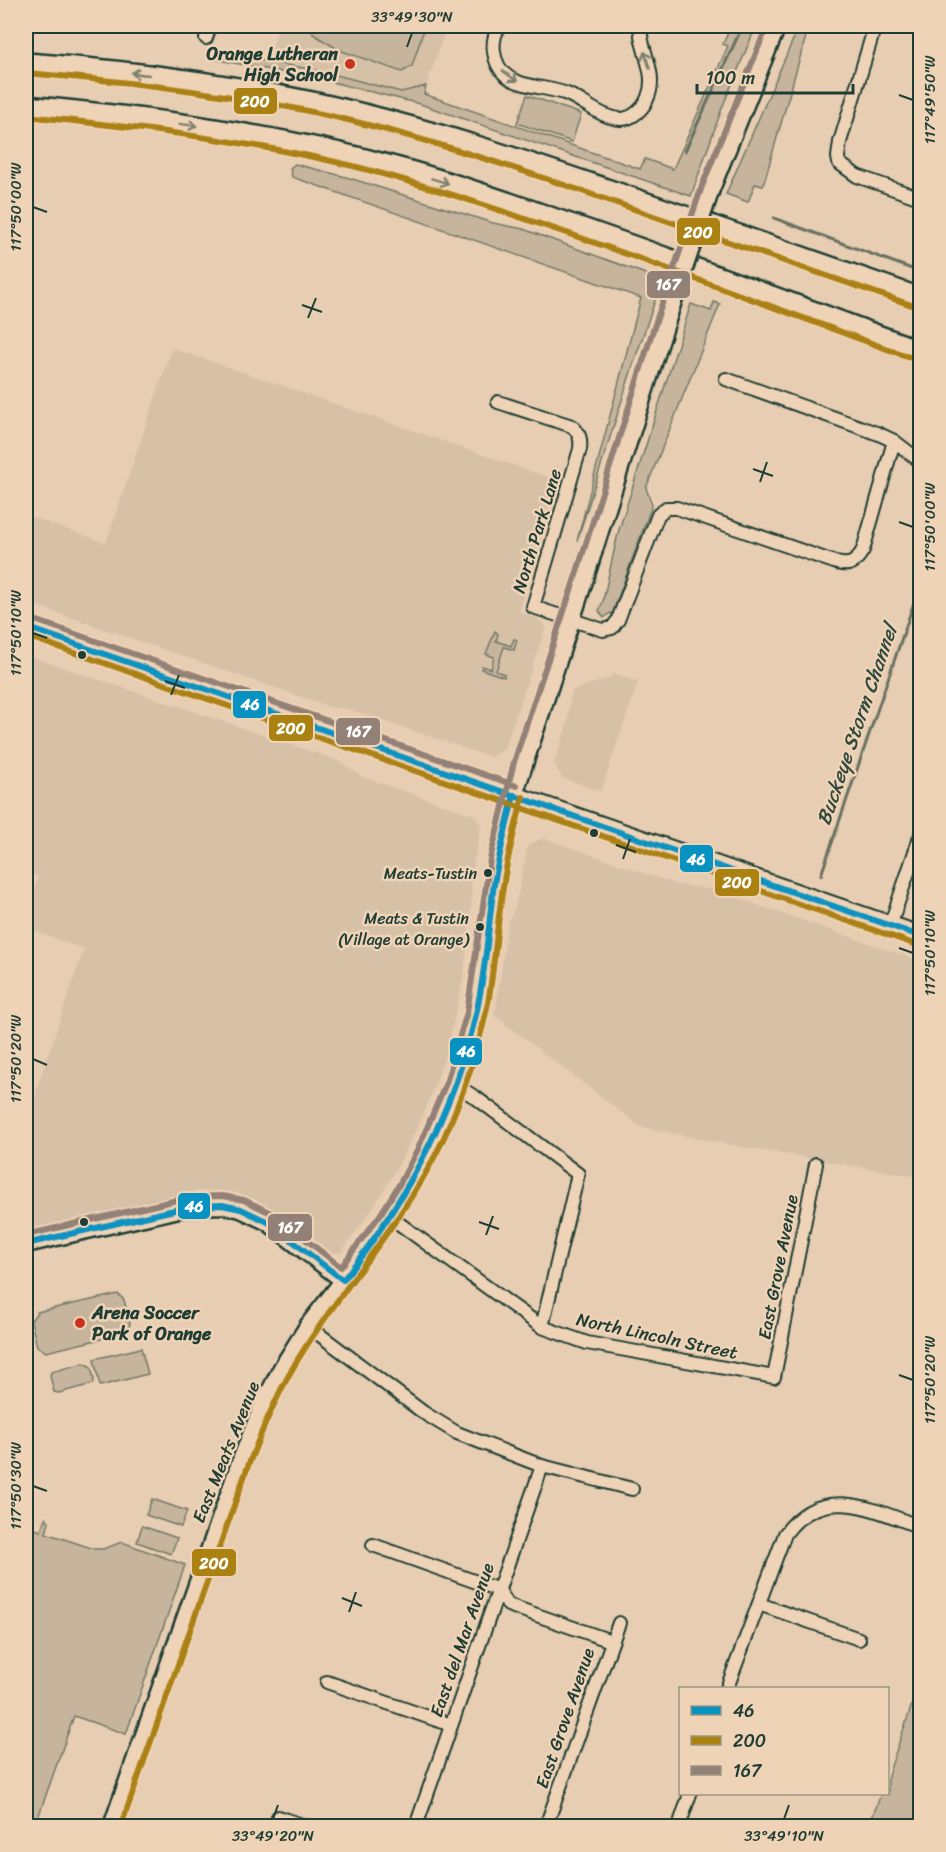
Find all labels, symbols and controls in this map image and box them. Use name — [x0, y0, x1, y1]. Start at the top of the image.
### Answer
text: 33°49'30"N — [371, 4, 453, 30]
place label: Orange Lutheran High School — [207, 38, 339, 91]
one-way arrow — [640, 51, 651, 70]
text: 117°49'50"W — [917, 55, 943, 144]
marker: Orange Lutheran High School — [343, 57, 357, 71]
scale bar — [697, 57, 853, 95]
text: 100 m — [706, 62, 755, 94]
one-way arrow — [130, 68, 150, 79]
one-way arrow — [501, 70, 517, 82]
line badge: 200 — [233, 87, 278, 115]
text: 200 — [239, 87, 270, 116]
one-way arrow — [178, 120, 197, 131]
text: 117°50'00"W — [3, 162, 29, 251]
one-way arrow — [430, 176, 449, 187]
line badge: 200 — [676, 217, 721, 246]
text: 200 — [682, 218, 713, 247]
line badge: 167 — [646, 270, 691, 299]
text: 167 — [655, 270, 682, 299]
street label: North Park Lane — [503, 465, 571, 597]
text: 117°50'00"W — [917, 482, 943, 571]
text: 117°50'10"W — [3, 590, 29, 676]
water label: Buckeye Storm Channel — [806, 616, 909, 830]
unlabelled marker — [76, 649, 88, 661]
line badge: 46 — [232, 690, 267, 719]
text: 46 — [239, 690, 260, 719]
line badge: 200 — [268, 714, 314, 742]
text: 200 — [275, 714, 306, 743]
line badge: 167 — [335, 717, 381, 746]
text: 167 — [345, 717, 372, 746]
unlabelled marker — [588, 827, 600, 839]
line badge: 46 — [679, 844, 714, 873]
text: 46 — [685, 845, 706, 874]
place label: Meats-Tustin — [384, 859, 477, 888]
marker: Meats-Tustin — [482, 867, 494, 879]
line badge: 200 — [714, 868, 760, 897]
text: 200 — [721, 868, 752, 897]
place label: Meats & Tustin (Village at Orange) — [338, 904, 470, 954]
text: 117°50'10"W — [917, 910, 943, 996]
marker: Meats & Tustin (Village at Orange) — [474, 921, 486, 933]
text: 117°50'20"W — [3, 1015, 29, 1103]
line badge: 46 — [449, 1037, 483, 1066]
text: 46 — [455, 1037, 476, 1066]
line badge: 46 — [177, 1192, 211, 1220]
text: 46 — [183, 1192, 204, 1221]
street label: East Grove Avenue — [748, 1192, 808, 1342]
line badge: 167 — [267, 1213, 313, 1242]
text: 167 — [277, 1213, 304, 1242]
unlabelled marker — [78, 1216, 90, 1228]
place label: Arena Soccer Park of Orange — [91, 1297, 212, 1350]
street label: North Lincoln Street — [573, 1303, 741, 1369]
marker: Arena Soccer Park of Orange — [73, 1316, 87, 1330]
text: 117°50'20"W — [917, 1336, 943, 1424]
street label: East Meats Avenue — [183, 1376, 269, 1528]
text: 117°50'30"W — [3, 1442, 29, 1530]
line badge: 200 — [191, 1548, 237, 1577]
text: 200 — [198, 1549, 229, 1578]
street label: East del Mar Avenue — [421, 1558, 504, 1722]
street label: East Grove Avenue — [526, 1643, 604, 1793]
legend — [679, 1687, 889, 1795]
text: 46 — [733, 1695, 754, 1727]
text: 200 — [733, 1725, 766, 1757]
text: 167 — [733, 1755, 763, 1787]
text: 33°49'20"N — [232, 1823, 315, 1849]
text: 33°49'10"N — [744, 1823, 824, 1849]

